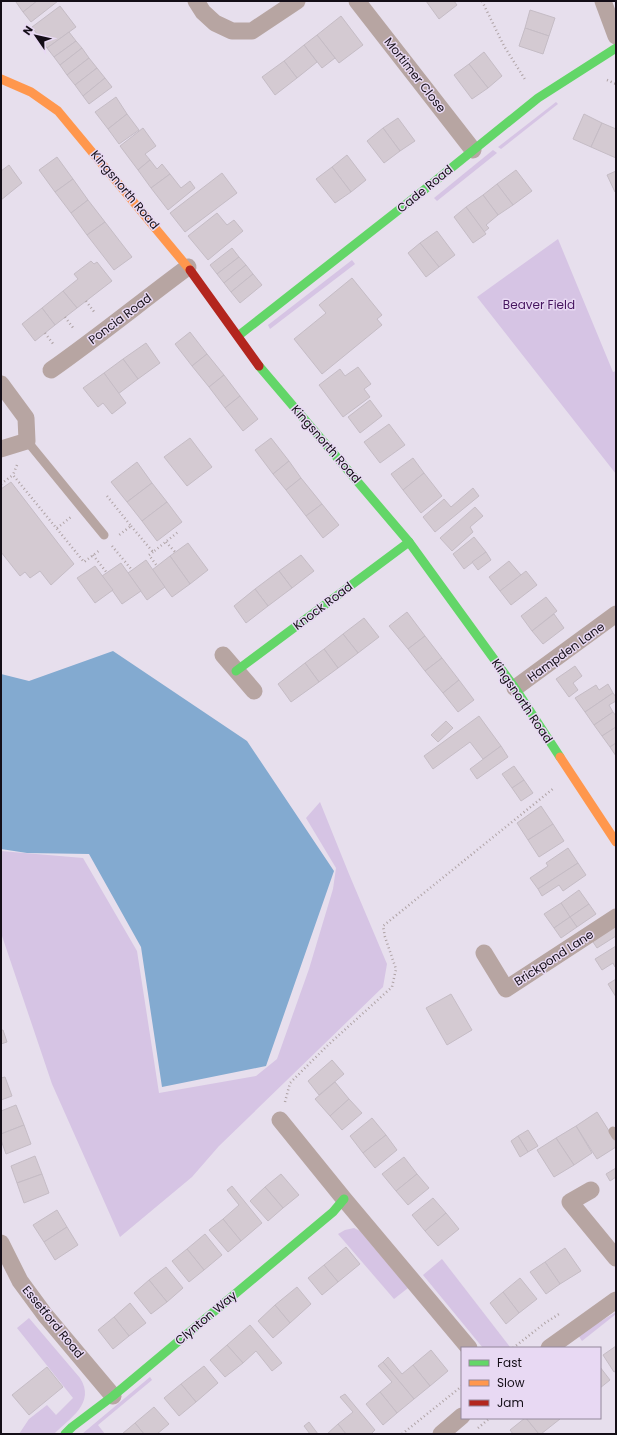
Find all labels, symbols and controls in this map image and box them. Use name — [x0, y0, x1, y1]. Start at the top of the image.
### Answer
north arrow — [16, 16, 56, 56]
text: N — [19, 23, 37, 38]
street label: Mortimer Close — [381, 34, 450, 116]
street label: Kingsnorth Road — [87, 146, 164, 233]
street label: Cade Road — [393, 161, 456, 216]
street label: Poncia Road — [85, 289, 155, 348]
park label: Beaver Field — [503, 296, 575, 313]
street label: Kingsnorth Road — [288, 401, 365, 486]
street label: Knock Road — [289, 578, 356, 634]
street label: Hampden Lane — [524, 618, 608, 685]
street label: Kingsnorth Road — [488, 655, 557, 746]
street label: Brickpond Lane — [511, 926, 597, 990]
street label: Essetford Road — [19, 1282, 88, 1362]
street label: Clynton Way — [171, 1286, 240, 1349]
legend — [461, 1347, 601, 1419]
text: Fast — [497, 1354, 522, 1371]
text: Slow — [497, 1374, 525, 1391]
text: Jam — [497, 1394, 524, 1411]

